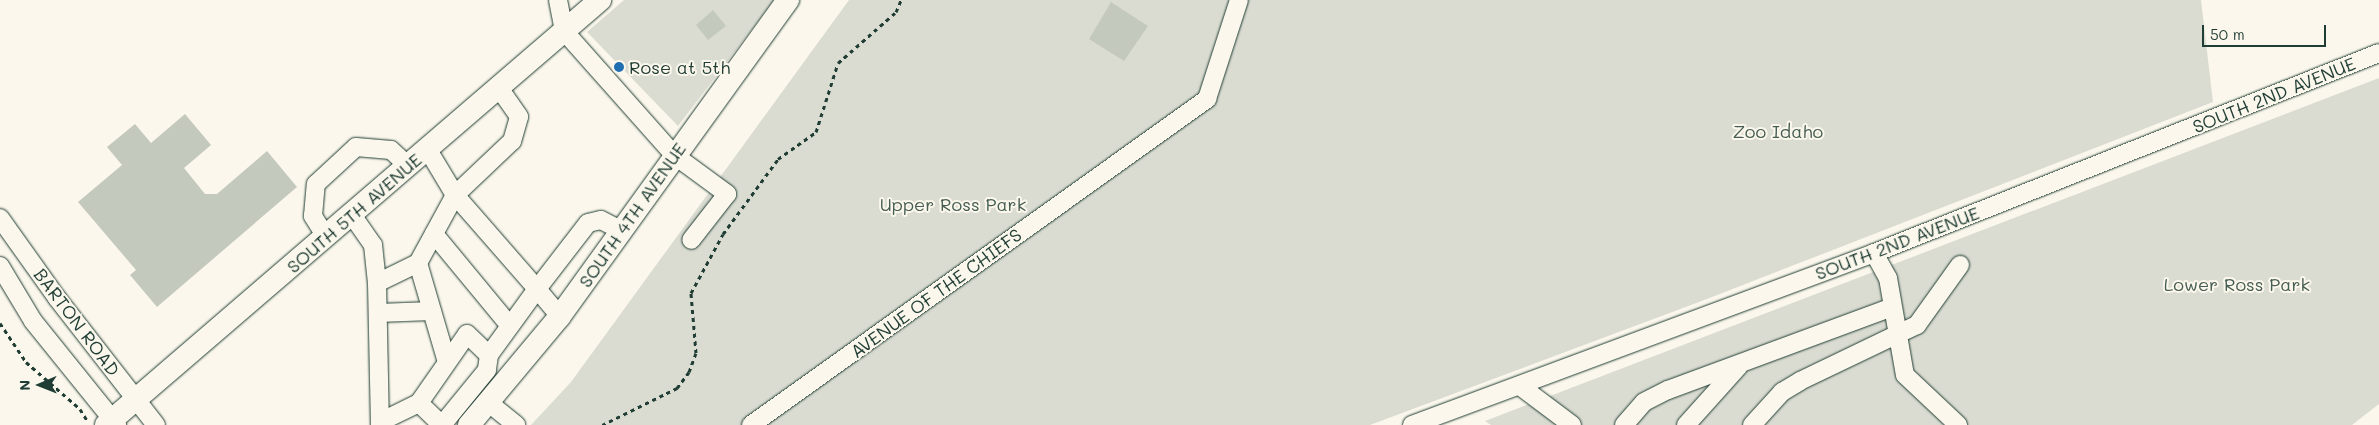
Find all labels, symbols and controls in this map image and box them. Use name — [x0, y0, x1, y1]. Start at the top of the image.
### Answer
scale bar — [2204, 15, 2328, 47]
text: 50 m — [2210, 24, 2245, 44]
street label: SOUTH 2ND AVENUE — [2189, 52, 2359, 138]
place label: Rose at 5th — [629, 56, 730, 78]
marker: Rose at 5th — [613, 61, 625, 73]
park label: Zoo Idaho — [1733, 120, 1823, 142]
street label: SOUTH 4TH AVENUE — [574, 139, 690, 291]
street label: SOUTH 5TH AVENUE — [282, 149, 426, 277]
park label: Upper Ross Park — [880, 193, 1026, 215]
street label: SOUTH 2ND AVENUE — [1812, 202, 1982, 284]
street label: AVENUE OF THE CHIEFS — [846, 224, 1026, 362]
street label: BARTON ROAD — [30, 264, 124, 380]
park label: Lower Ross Park — [2164, 273, 2310, 295]
north arrow — [15, 360, 65, 410]
text: N — [15, 380, 34, 391]

